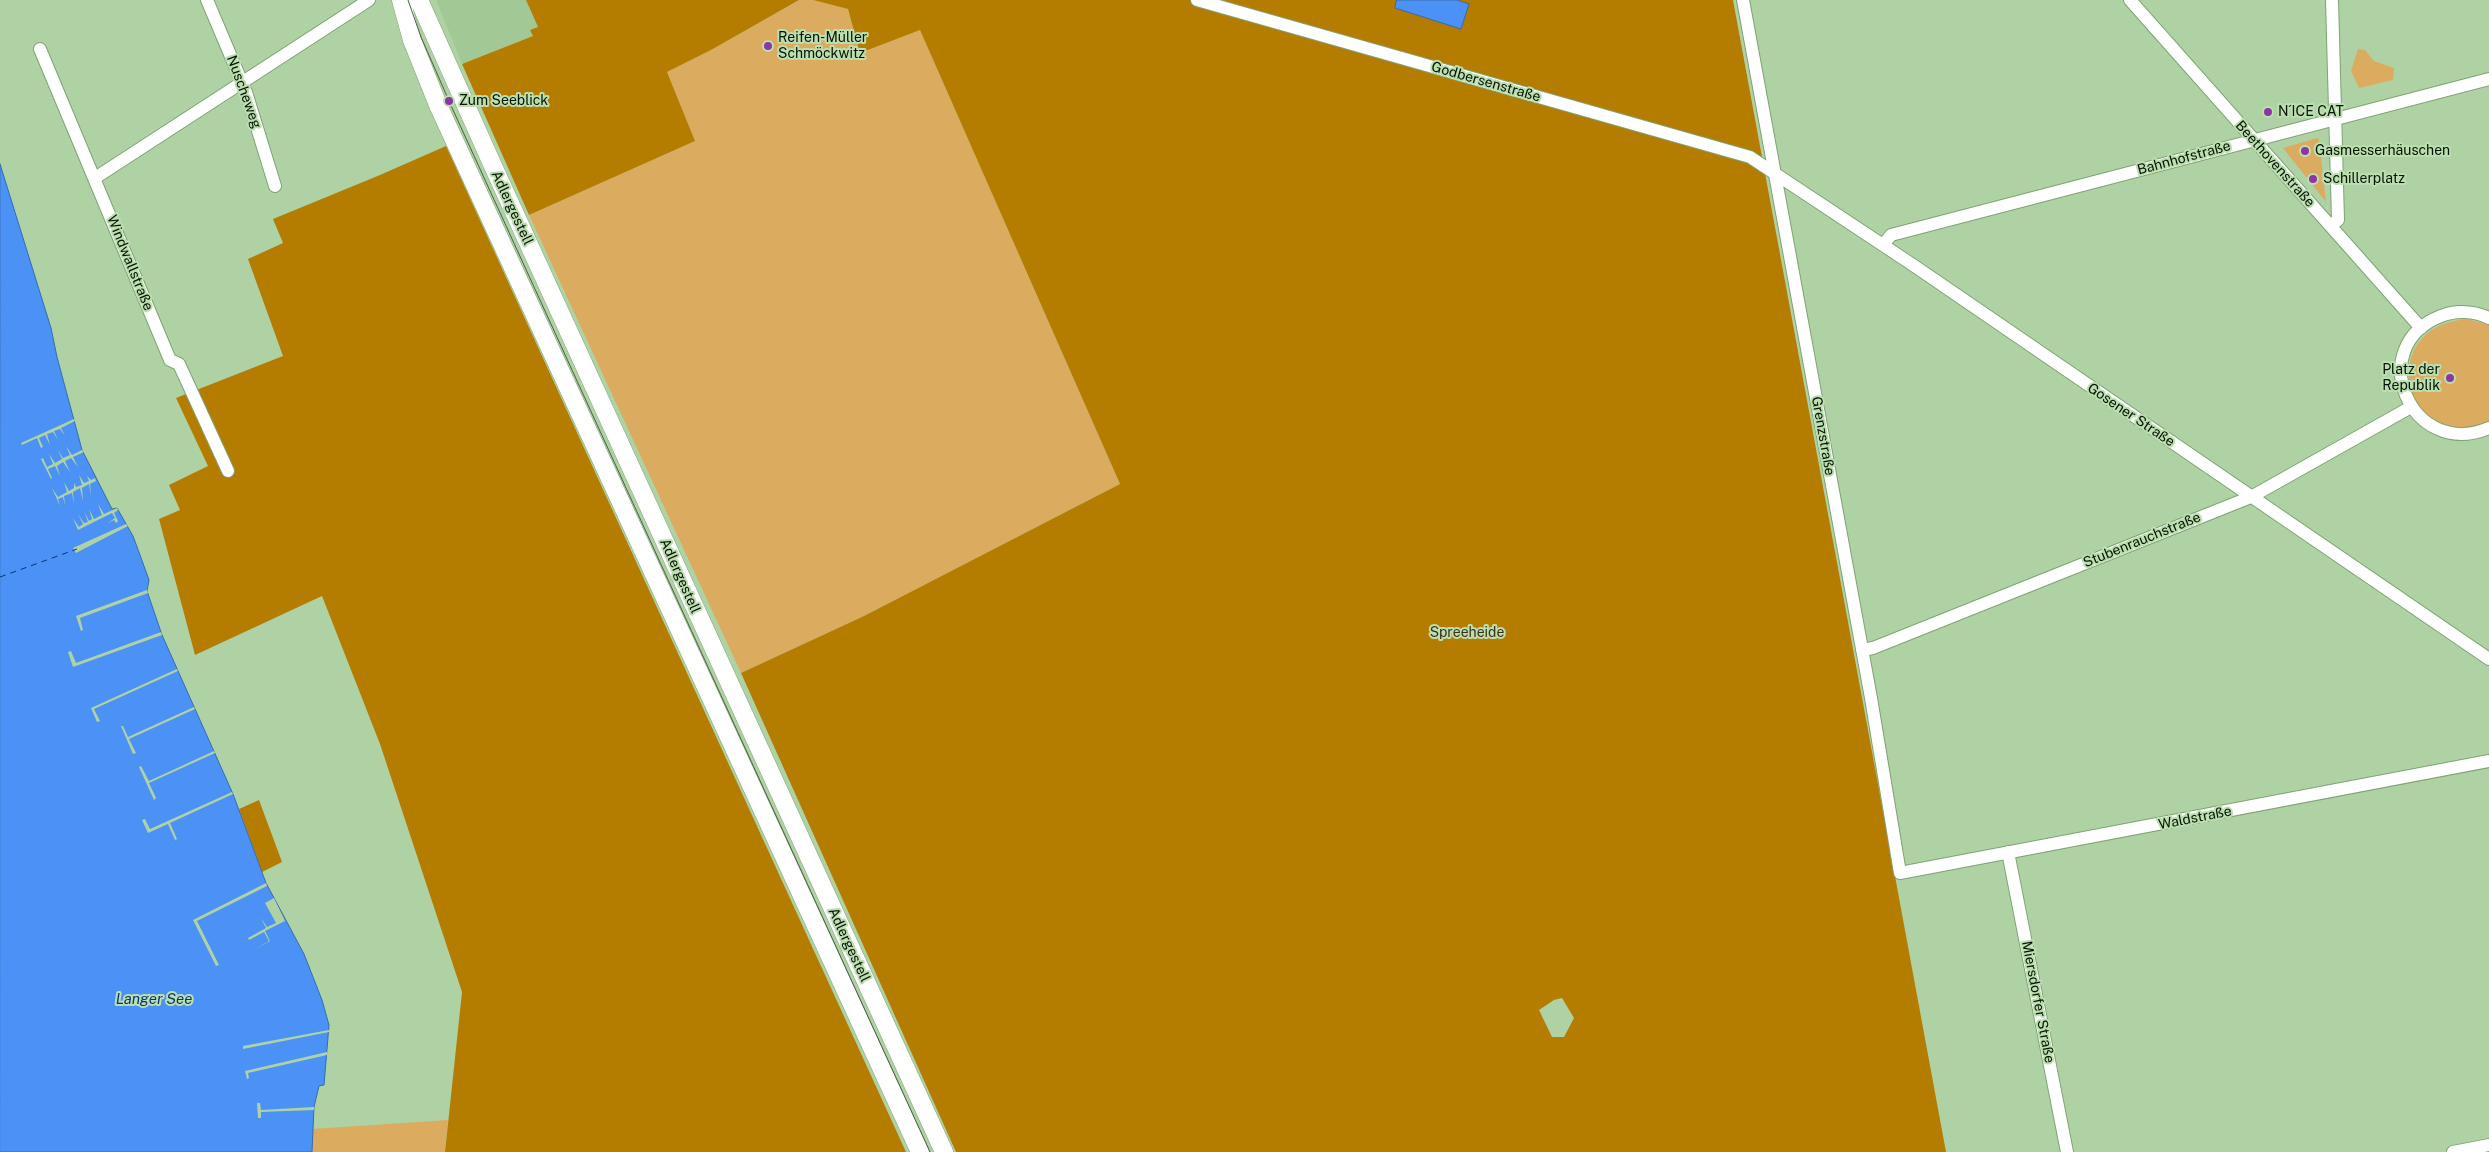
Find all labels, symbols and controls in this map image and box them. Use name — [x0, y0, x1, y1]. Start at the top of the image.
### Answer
place label: Reifen-Müller Schmöckwitz — [778, 30, 867, 62]
marker: Reifen-Müller Schmöckwitz — [762, 40, 774, 52]
street label: Nuscheweg — [223, 53, 265, 131]
street label: Godbersenstraße — [1429, 58, 1543, 106]
place label: Zum Seeblick — [459, 93, 548, 109]
marker: Zum Seeblick — [443, 95, 455, 107]
place label: N´ICE CAT — [2278, 104, 2344, 120]
marker: N´ICE CAT — [2262, 106, 2274, 118]
street label: Beethovenstraße — [2232, 117, 2318, 211]
street label: Bahnhofstraße — [2135, 137, 2233, 179]
place label: Gasmesserhäuschen — [2315, 143, 2450, 159]
marker: Gasmesserhäuschen — [2299, 145, 2311, 157]
street label: Adlergestell — [487, 168, 537, 248]
place label: Schillerplatz — [2323, 171, 2405, 187]
marker: Schillerplatz — [2307, 173, 2319, 185]
street label: Windwallstraße — [103, 213, 157, 313]
place label: Platz der Republik — [2382, 362, 2440, 394]
marker: Platz der Republik — [2444, 372, 2456, 384]
street label: Gosener Straße — [2084, 380, 2178, 450]
street label: Grenzstraße — [1808, 395, 1838, 477]
street label: Stubenrauchstraße — [2081, 509, 2203, 571]
street label: Adlergestell — [656, 536, 704, 616]
park label: Spreeheide — [1430, 625, 1504, 641]
street label: Waldstraße — [2157, 803, 2233, 833]
street label: Adlergestell — [824, 905, 874, 985]
street label: Miersdorfer Straße — [2018, 939, 2058, 1065]
water label: Langer See — [116, 990, 192, 1008]

